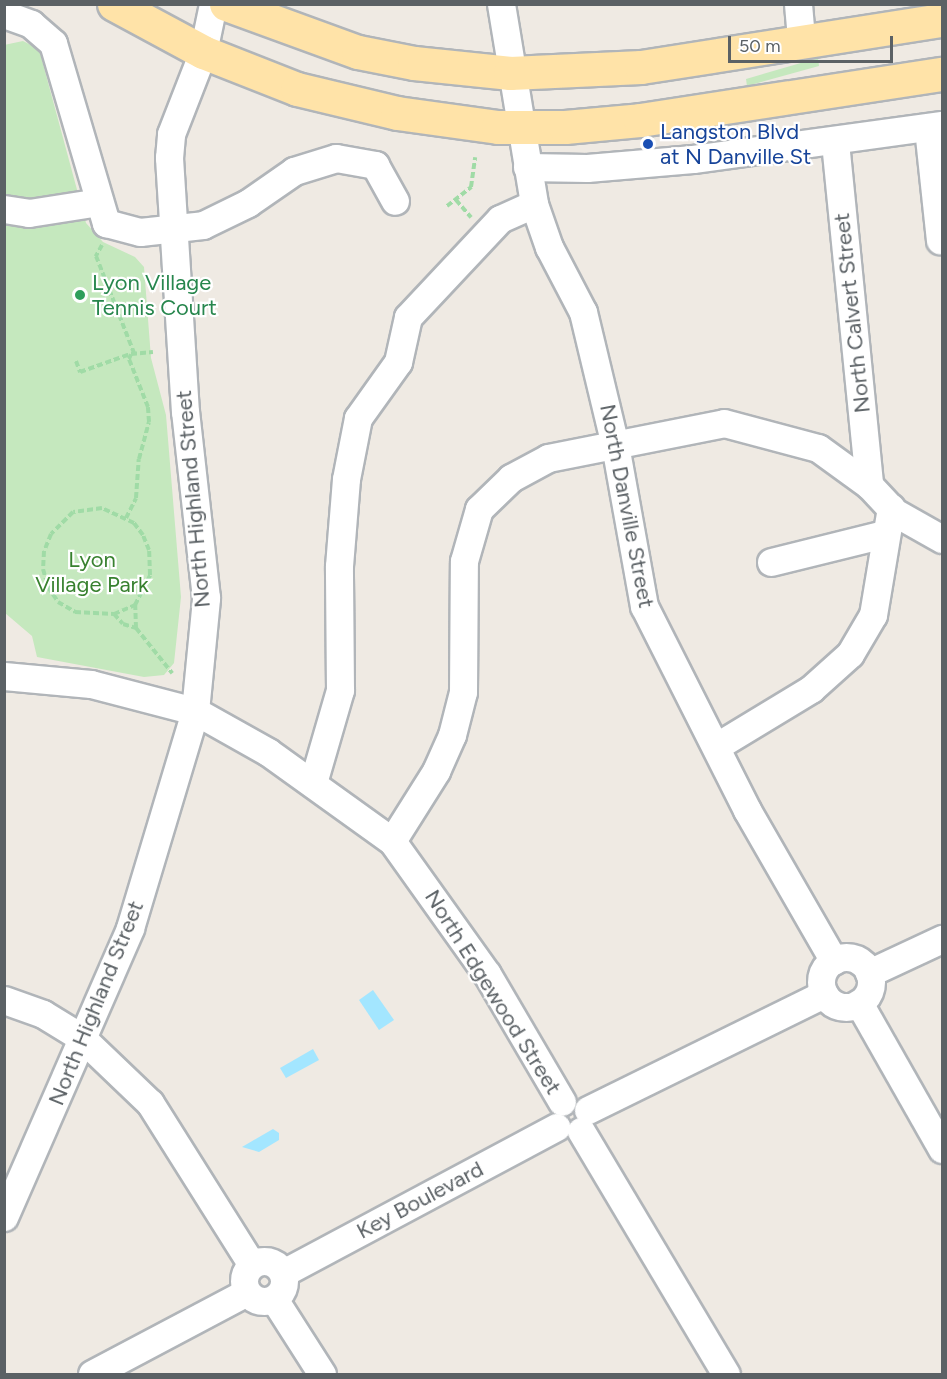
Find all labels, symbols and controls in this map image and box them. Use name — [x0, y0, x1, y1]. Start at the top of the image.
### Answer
scale bar — [731, 24, 896, 62]
text: 50 m — [739, 35, 781, 57]
place label: Langston Blvd at N Danville St — [660, 118, 811, 170]
marker: Langston Blvd at N Danville St — [641, 137, 655, 151]
street label: North Calvert Street — [828, 212, 876, 414]
place label: Lyon Village Tennis Court — [92, 269, 217, 320]
marker: Lyon Village Tennis Court — [73, 288, 87, 302]
street label: North Highland Street — [170, 389, 216, 609]
street label: North Danville Street — [594, 402, 660, 610]
park label: Lyon Village Park — [35, 546, 149, 598]
street label: North Edgewood Street — [419, 885, 567, 1099]
street label: North Highland Street — [43, 897, 149, 1109]
street label: Key Boulevard — [352, 1156, 488, 1244]

